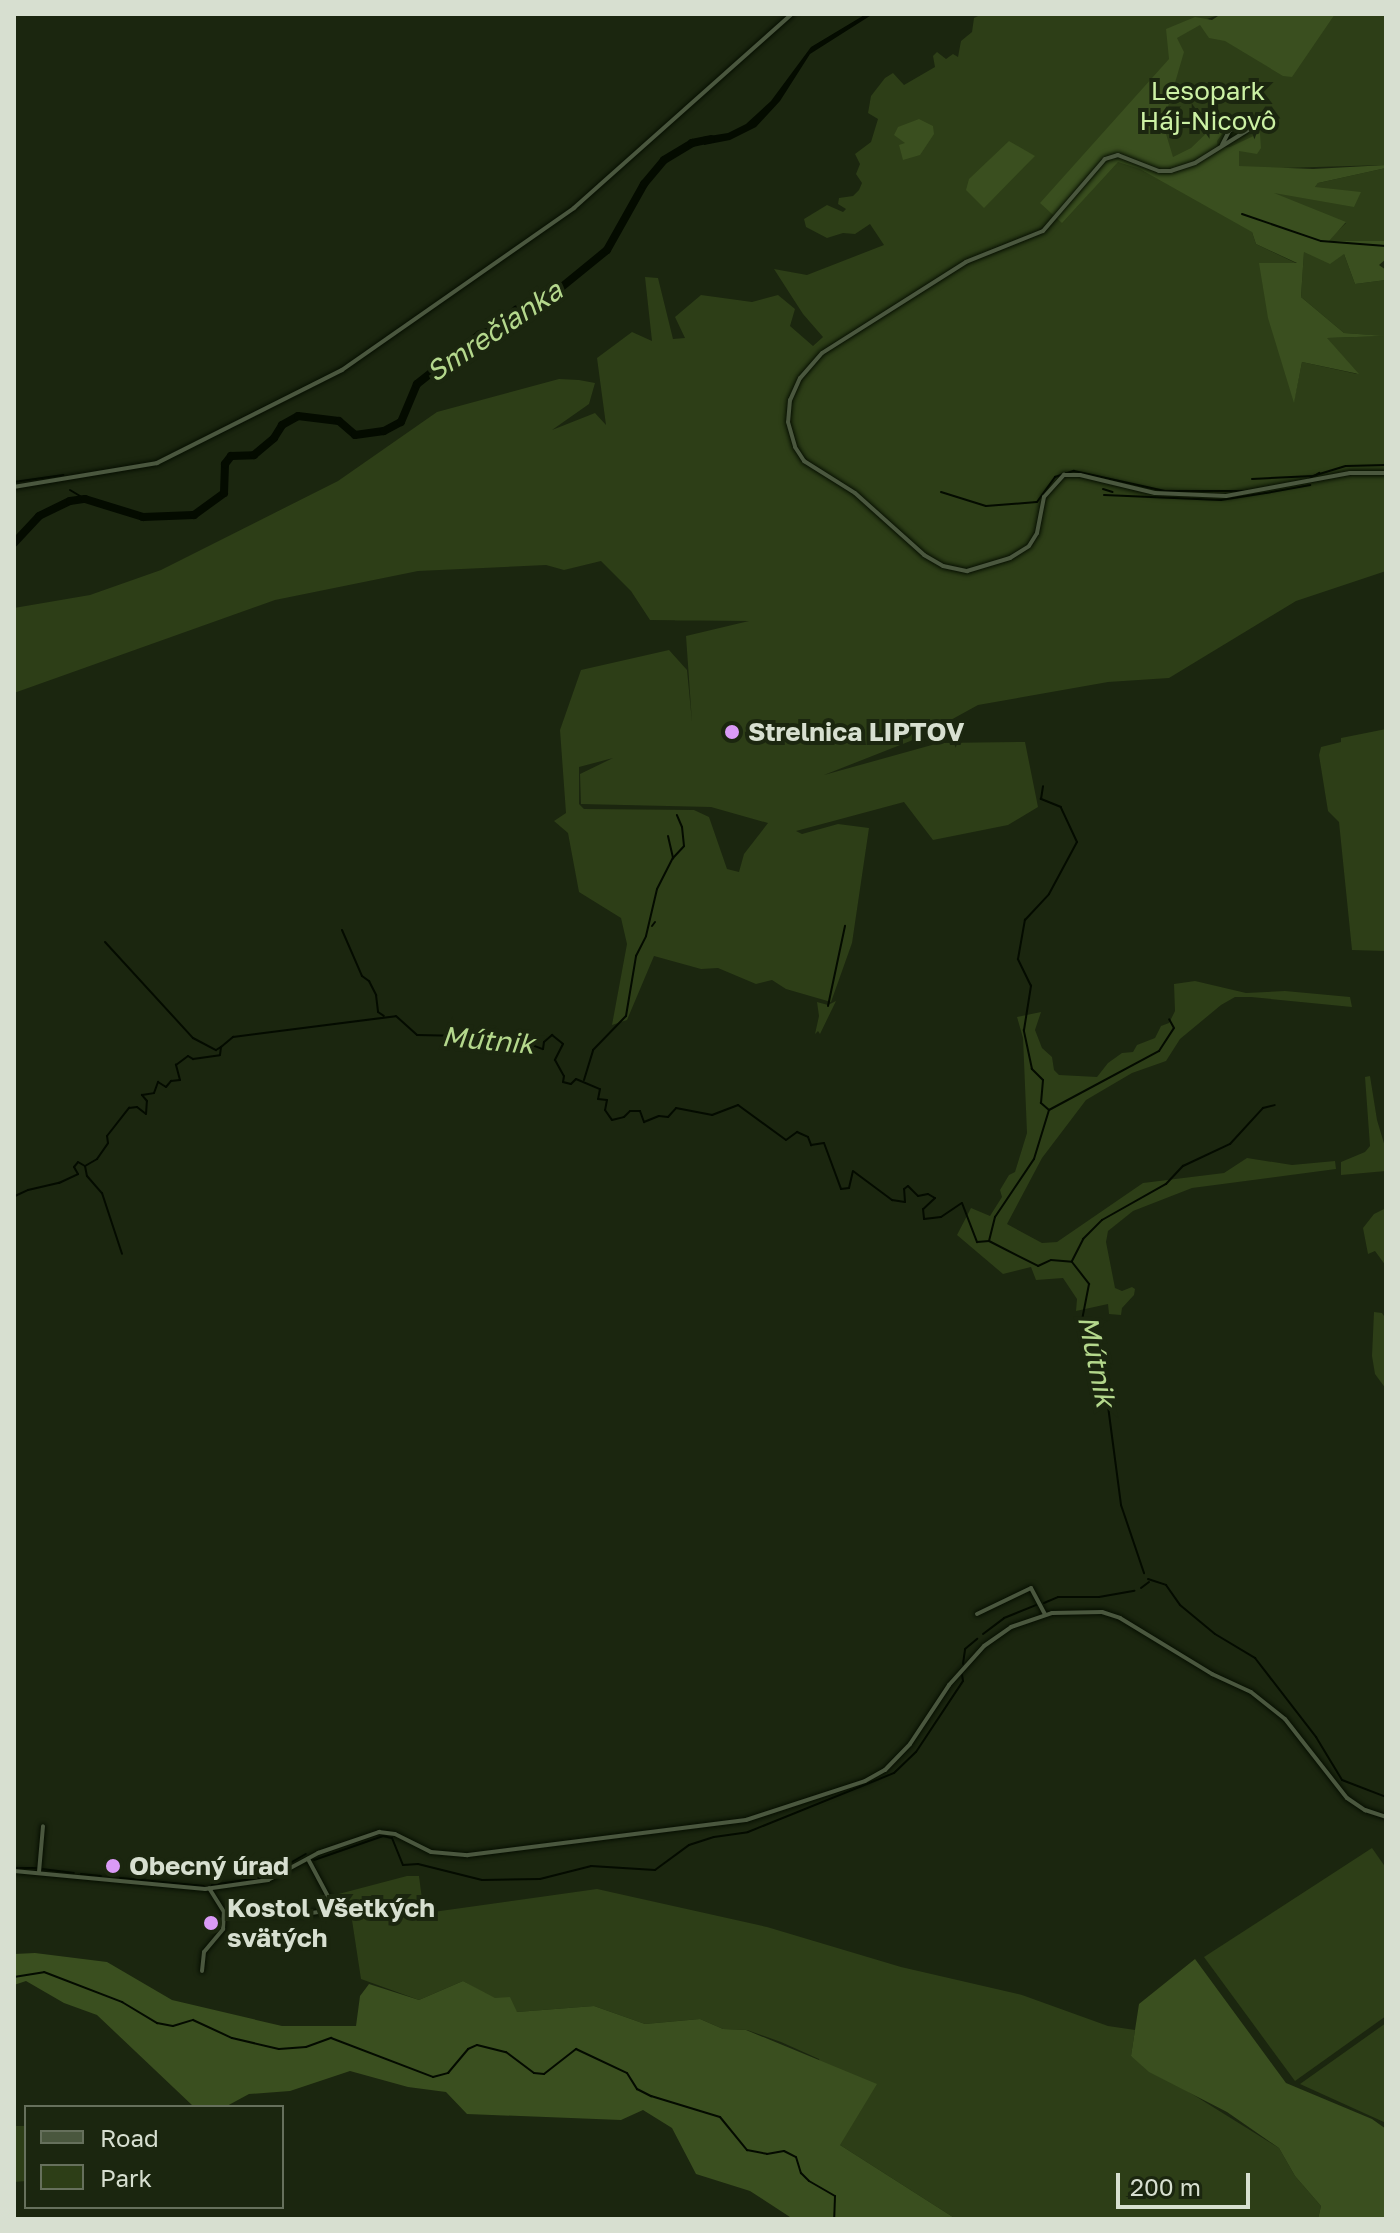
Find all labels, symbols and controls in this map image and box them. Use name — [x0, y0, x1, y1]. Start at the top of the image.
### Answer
park label: Lesopark Háj-Nicovô — [1140, 75, 1276, 136]
water label: Smrečianka — [420, 273, 568, 389]
place label: Strelnica LIPTOV — [748, 716, 965, 748]
marker: Strelnica LIPTOV — [723, 723, 741, 741]
water label: Mútnik — [440, 1019, 536, 1061]
water label: Mútnik — [1071, 1312, 1123, 1410]
place label: Obecný úrad — [129, 1850, 289, 1882]
marker: Obecný úrad — [104, 1857, 122, 1875]
place label: Kostol Všetkých svätých — [227, 1892, 435, 1954]
marker: Kostol Všetkých svätých — [202, 1914, 220, 1932]
legend — [24, 2105, 284, 2209]
text: Road — [100, 2123, 159, 2152]
scale bar — [1120, 2157, 1254, 2207]
text: Park — [100, 2163, 152, 2192]
text: 200 m — [1130, 2172, 1201, 2201]

